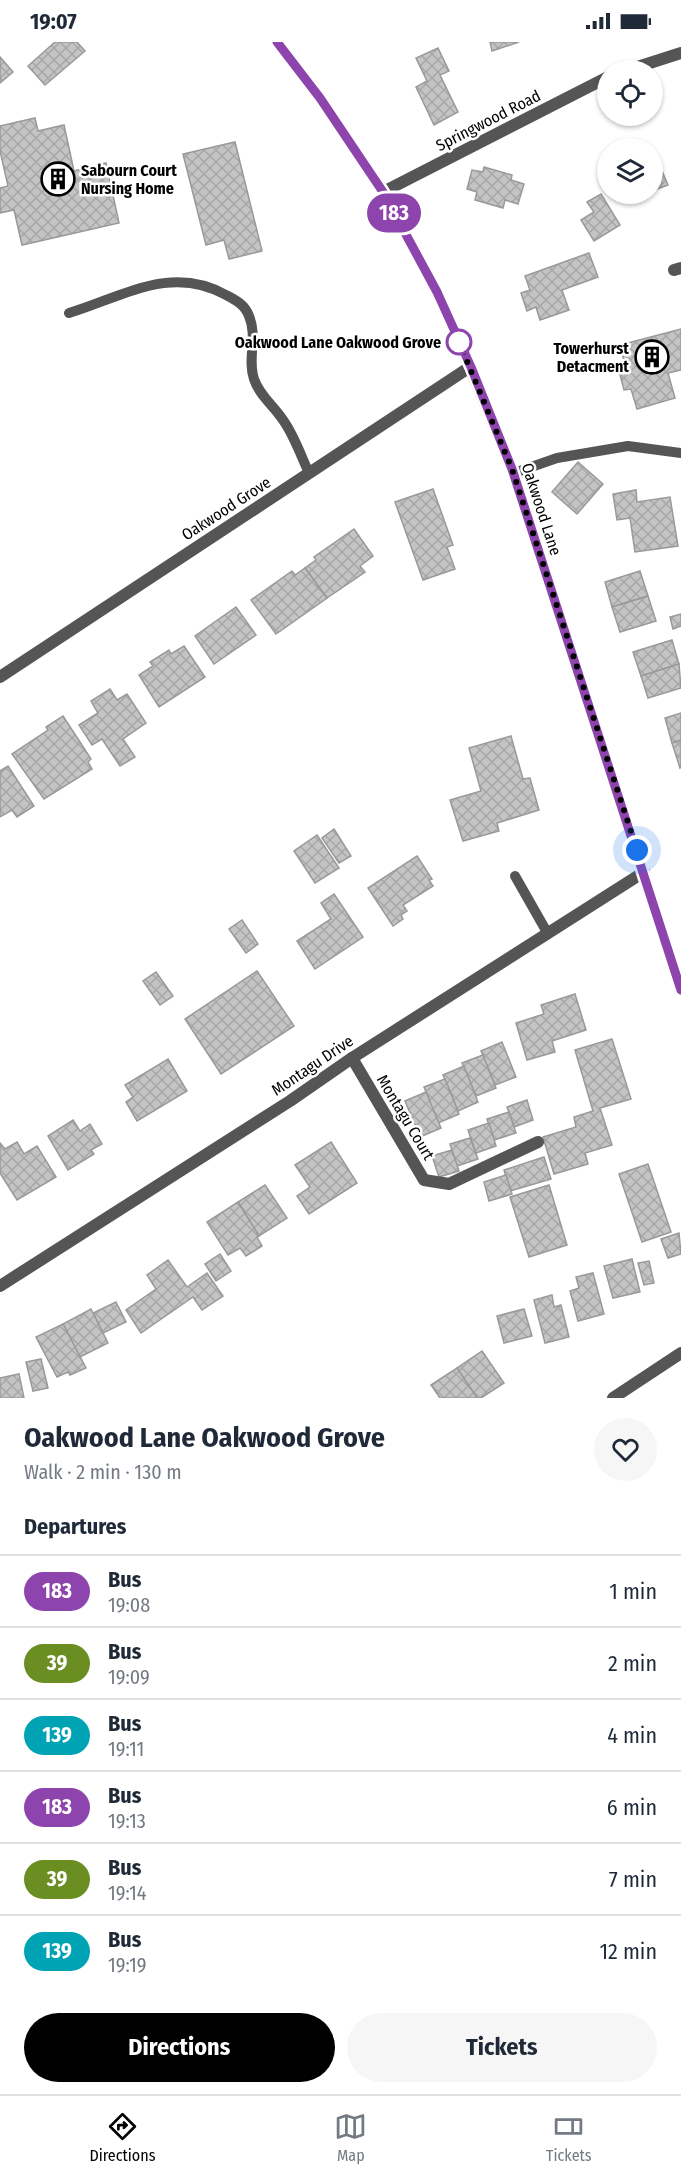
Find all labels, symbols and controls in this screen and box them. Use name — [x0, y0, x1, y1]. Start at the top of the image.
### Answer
text: 19:07 — [30, 8, 77, 35]
map controls — [597, 60, 663, 204]
button: locate — [597, 60, 663, 126]
street label: Springwood Road — [433, 86, 544, 155]
button: layers — [597, 138, 663, 204]
building icon: Sabourn Court Nursing Home — [40, 161, 76, 197]
place label: Sabourn Court Nursing Home — [81, 161, 177, 198]
line badge: 183 — [360, 194, 428, 232]
text: 183 — [379, 200, 409, 226]
marker: Oakwood Lane Oakwood Grove — [446, 329, 472, 355]
place label: Oakwood Lane Oakwood Grove — [235, 333, 441, 352]
place label: Towerhurst Detacment — [554, 339, 629, 376]
building icon: Towerhurst Detacment — [634, 339, 670, 375]
street label: Oakwood Lane — [518, 461, 565, 558]
street label: Oakwood Grove — [178, 473, 274, 544]
your location — [622, 835, 652, 865]
street label: Montagu Drive — [268, 1031, 357, 1100]
street label: Montagu Court — [373, 1071, 439, 1164]
button: heart — [594, 1418, 657, 1481]
text: Oakwood Lane Oakwood Grove — [24, 1421, 385, 1454]
text: Walk · 2 min · 130 m — [24, 1460, 182, 1484]
text: Departures — [24, 1513, 126, 1540]
text: Bus — [108, 1566, 141, 1593]
text: 183 — [42, 1578, 72, 1604]
text: 1 min — [609, 1578, 657, 1605]
text: 19:08 — [108, 1593, 150, 1617]
text: Bus — [108, 1638, 141, 1665]
text: 39 — [47, 1650, 67, 1676]
text: 2 min — [608, 1650, 657, 1677]
text: 19:09 — [108, 1665, 150, 1689]
text: Bus — [108, 1710, 141, 1737]
text: 139 — [42, 1722, 72, 1748]
text: 4 min — [607, 1722, 657, 1749]
text: 19:11 — [108, 1737, 144, 1761]
text: Bus — [108, 1782, 141, 1809]
text: 183 — [42, 1794, 72, 1820]
text: 6 min — [607, 1794, 657, 1821]
text: 19:13 — [108, 1809, 146, 1833]
text: Bus — [108, 1854, 141, 1881]
text: 39 — [47, 1866, 67, 1892]
text: 7 min — [609, 1866, 657, 1893]
text: 19:14 — [108, 1881, 146, 1905]
text: Bus — [108, 1926, 141, 1953]
text: 139 — [42, 1938, 72, 1964]
text: 12 min — [599, 1938, 657, 1965]
text: 19:19 — [108, 1953, 146, 1977]
button: Directions — [24, 2013, 335, 2082]
button: Tickets — [347, 2013, 657, 2082]
tab: Directions — [89, 2110, 156, 2165]
tab: Map — [334, 2110, 367, 2165]
tab: Tickets — [546, 2110, 592, 2165]

